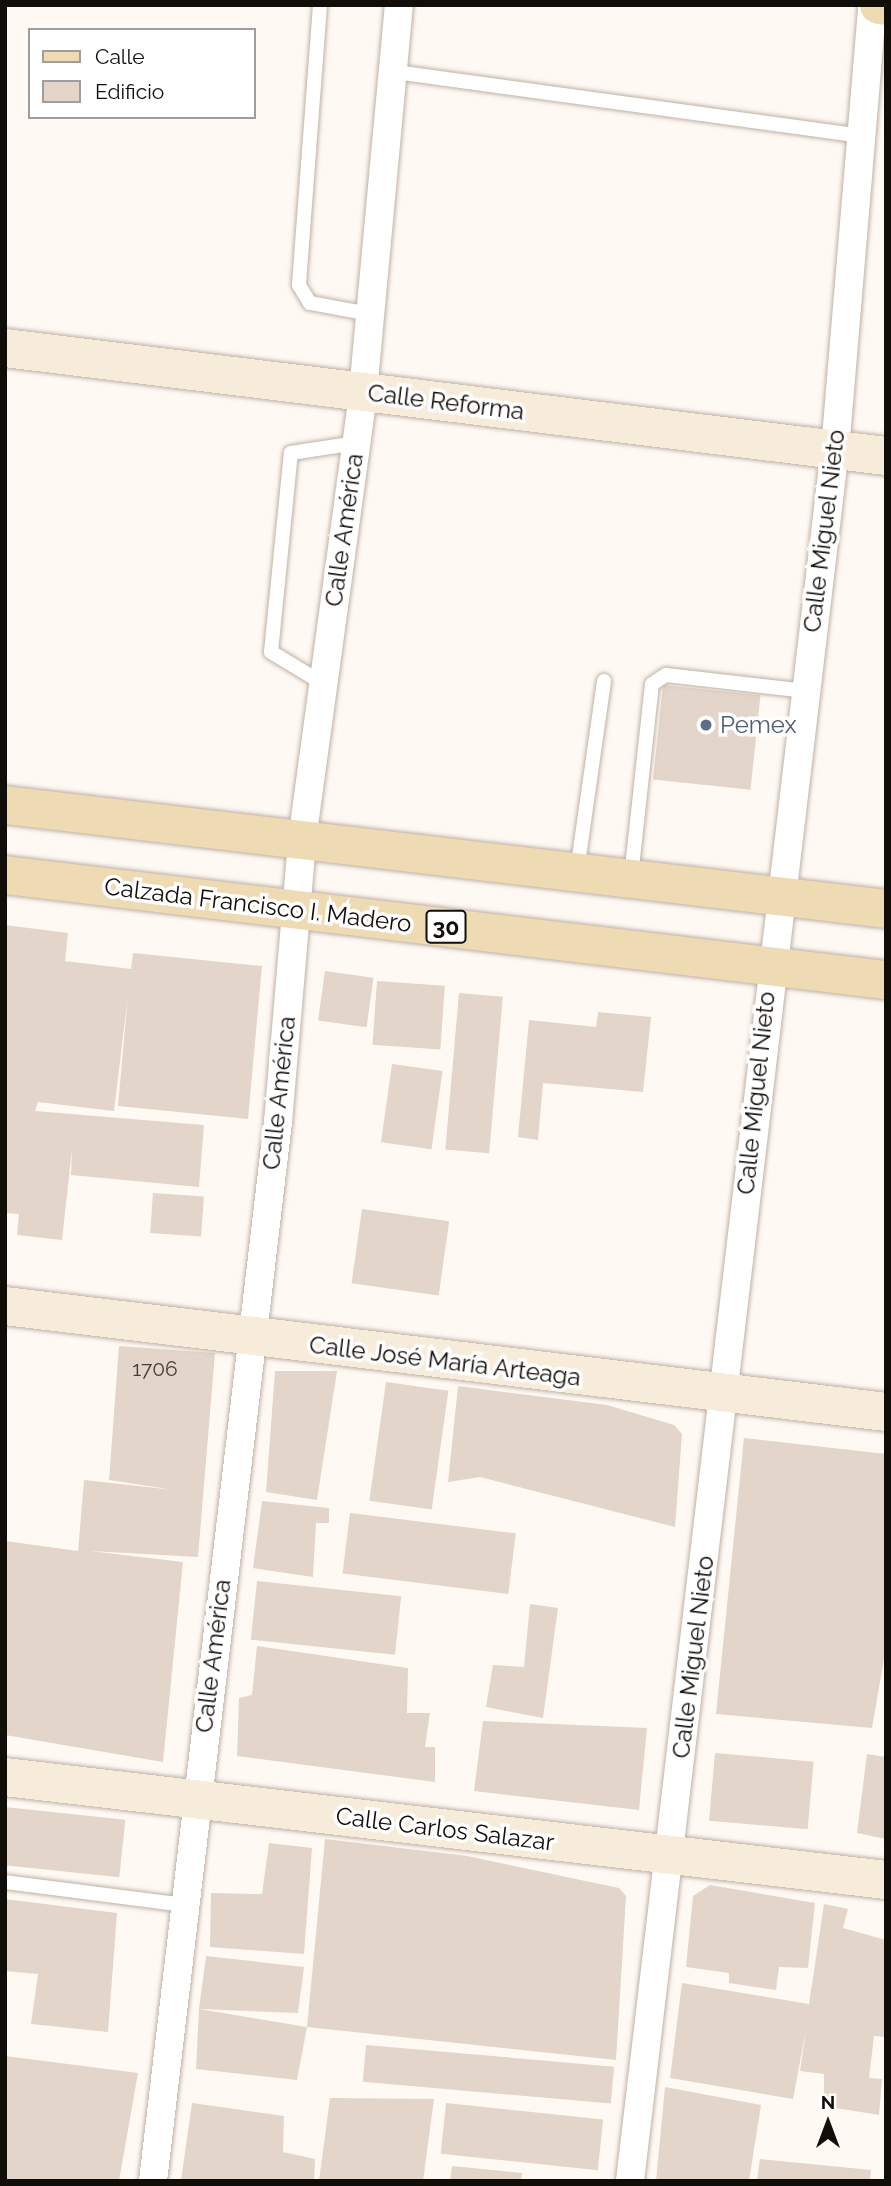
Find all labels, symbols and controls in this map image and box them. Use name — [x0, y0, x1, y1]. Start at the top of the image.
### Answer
legend — [28, 28, 256, 119]
text: Calle — [95, 44, 145, 69]
text: Edificio — [95, 79, 164, 104]
street label: Calle Reforma — [366, 378, 526, 426]
street label: Calle Miguel Nieto — [797, 428, 851, 634]
street label: Calle América — [319, 451, 369, 609]
place label: Pemex — [720, 711, 797, 739]
marker: Pemex — [698, 717, 714, 733]
street label: Calzada Francisco I. Madero — [103, 872, 413, 938]
road number: 30 — [425, 908, 467, 946]
street label: Calle Miguel Nieto — [731, 990, 781, 1196]
street label: Calle América — [257, 1014, 301, 1172]
street label: Calle José María Arteaga — [307, 1330, 583, 1392]
house number: 1706 — [132, 1356, 178, 1382]
street label: Calle Miguel Nieto — [666, 1554, 720, 1760]
street label: Calle América — [189, 1577, 237, 1735]
street label: Calle Carlos Salazar — [334, 1801, 556, 1857]
north arrow — [793, 2088, 863, 2158]
text: N — [821, 2091, 835, 2113]

